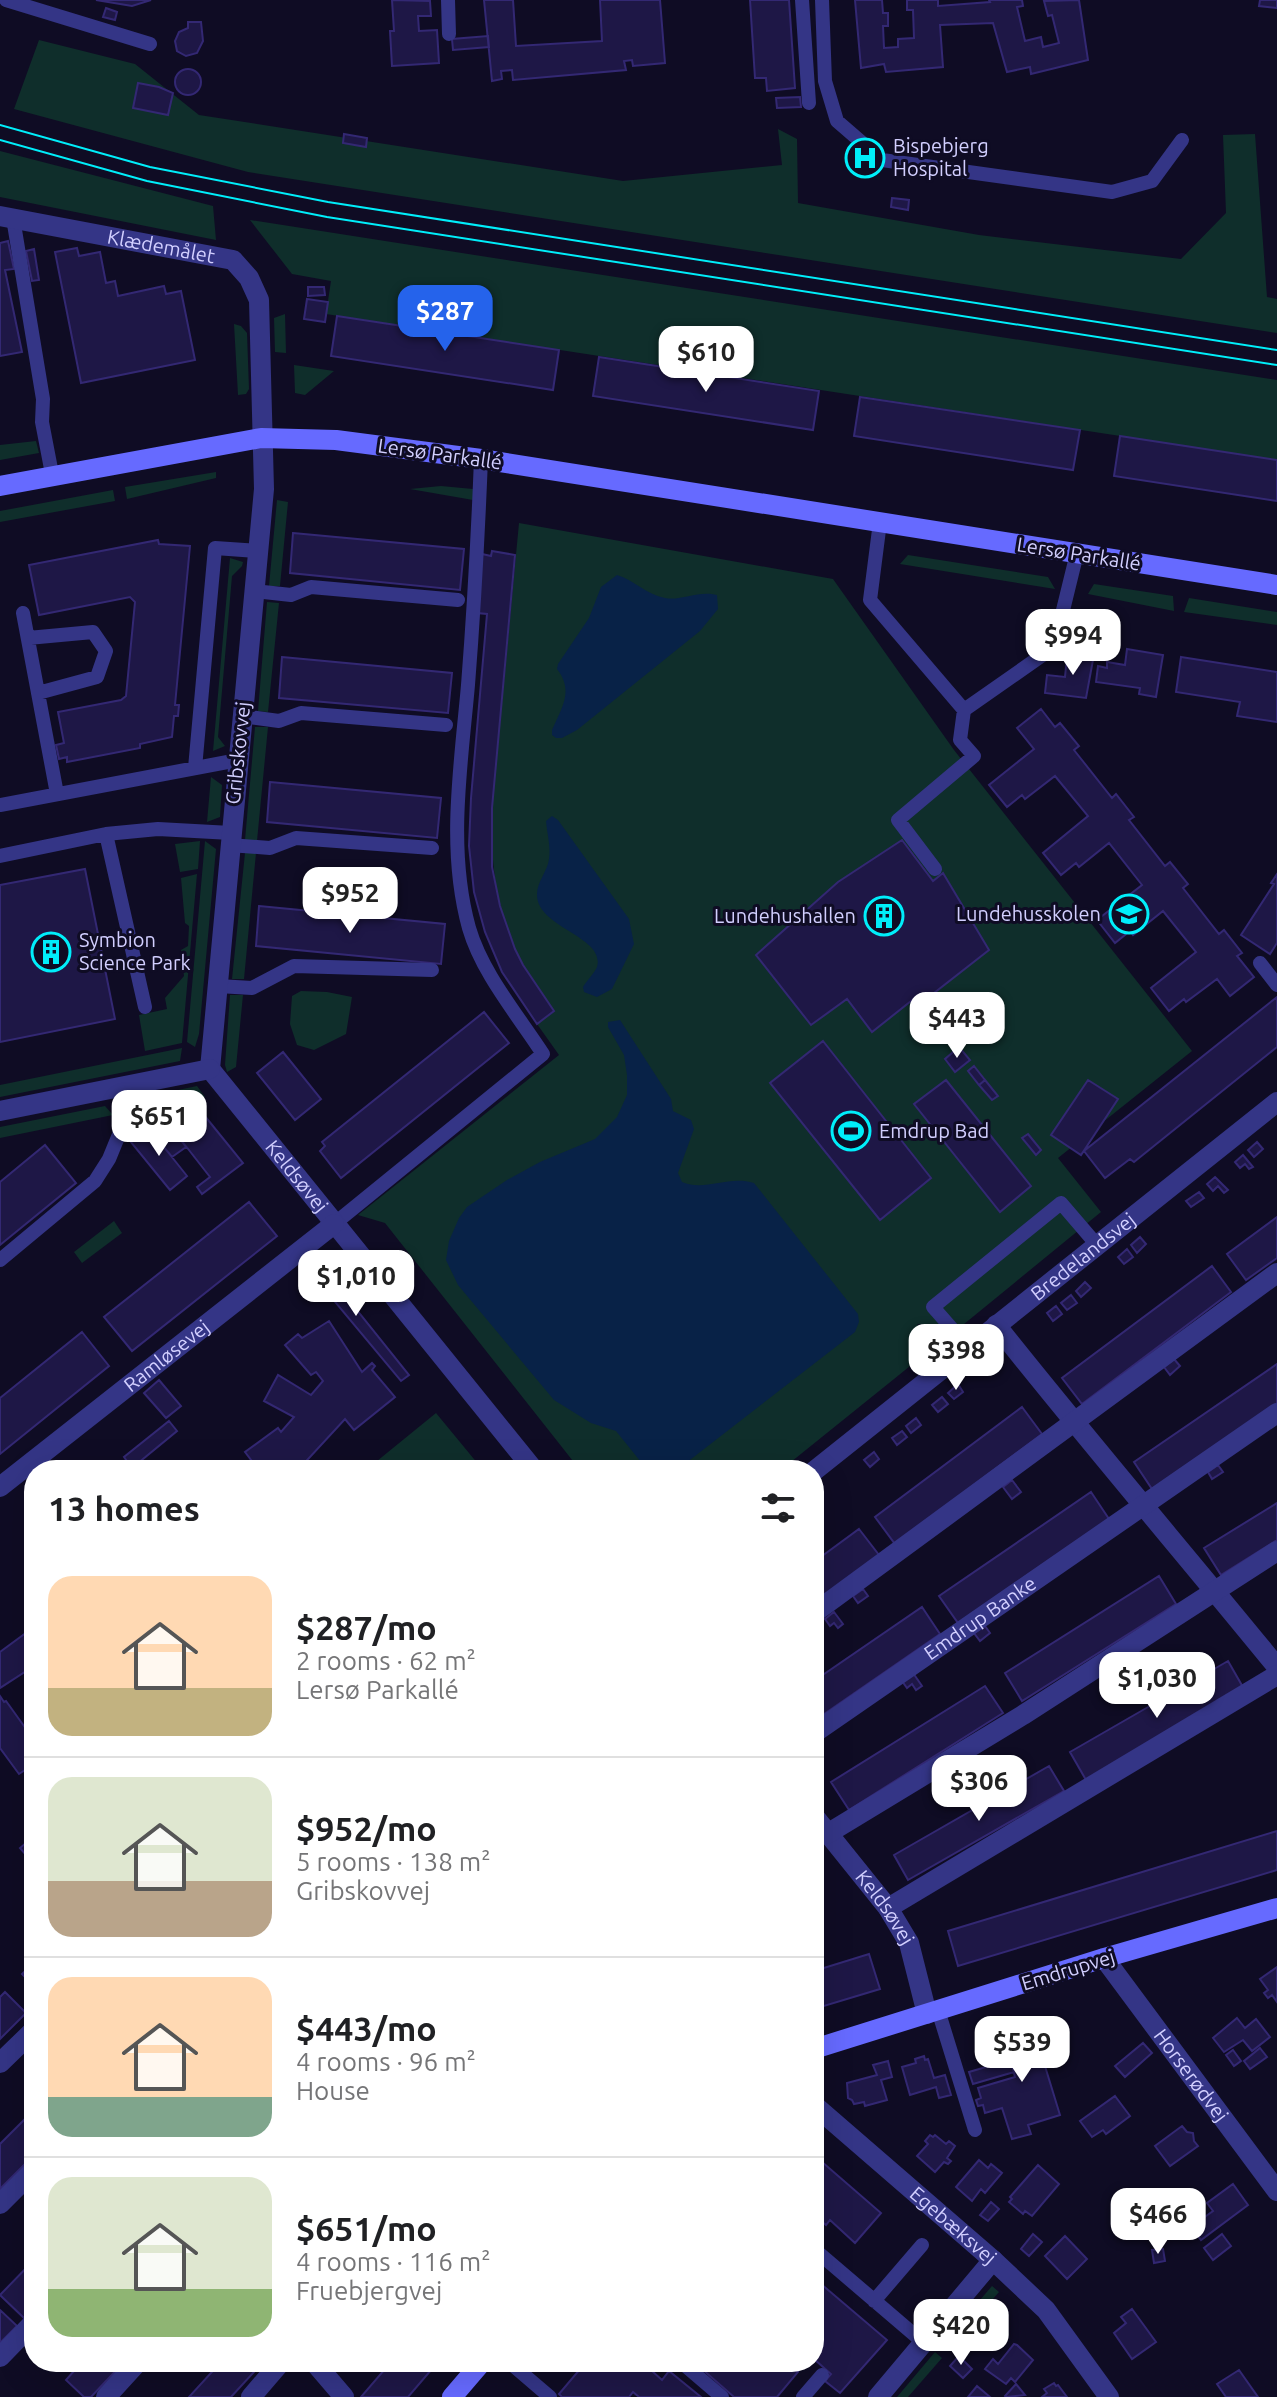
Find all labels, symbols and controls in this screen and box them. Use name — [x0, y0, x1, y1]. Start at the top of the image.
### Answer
place label: Bispebjerg Hospital — [893, 134, 989, 180]
hospital icon: Bispebjerg Hospital — [844, 137, 886, 179]
street label: Klædemålet — [106, 225, 217, 267]
pin: $287 — [398, 285, 492, 353]
text: $287 — [416, 296, 474, 325]
pin: $610 — [659, 326, 753, 394]
text: $610 — [677, 337, 735, 366]
street label: Lersø Parkallé — [376, 433, 504, 474]
street label: Lersø Parkallé — [1015, 532, 1143, 575]
pin: $994 — [1026, 609, 1120, 677]
text: $994 — [1044, 620, 1102, 649]
street label: Gribskovvej — [221, 700, 254, 805]
pin: $952 — [303, 867, 397, 935]
text: $952 — [321, 878, 379, 907]
school or university icon: Lundehusskolen — [1108, 893, 1150, 935]
building icon: Lundehushallen — [863, 895, 905, 937]
place label: Lundehusskolen — [956, 902, 1101, 925]
place label: Lundehushallen — [714, 904, 856, 927]
place label: Symbion Science Park — [79, 928, 191, 974]
building icon: Symbion Science Park — [30, 931, 72, 973]
pin: $443 — [910, 992, 1004, 1060]
text: $443 — [928, 1003, 986, 1032]
pin: $651 — [112, 1090, 206, 1158]
text: $651 — [130, 1101, 188, 1130]
sports icon: Emdrup Bad — [830, 1110, 872, 1152]
place label: Emdrup Bad — [879, 1119, 989, 1142]
street label: Keldsøvej — [261, 1135, 333, 1217]
street label: Bredelandsvej — [1026, 1208, 1140, 1305]
pin: $1,010 — [291, 1250, 421, 1318]
text: $1,010 — [316, 1261, 396, 1290]
street label: Ramløsevej — [119, 1315, 214, 1396]
pin: $398 — [909, 1324, 1003, 1392]
text: $398 — [927, 1335, 985, 1364]
icon: filters — [756, 1486, 800, 1530]
text: 13 homes — [48, 1489, 200, 1527]
street label: Emdrup Banke — [920, 1571, 1040, 1664]
icon: home — [112, 1608, 208, 1704]
text: $287/mo — [296, 1608, 437, 1646]
text: 2 rooms · 62 m² — [296, 1646, 476, 1675]
pin: $1,030 — [1092, 1652, 1222, 1720]
text: $1,030 — [1117, 1663, 1197, 1692]
text: Lersø Parkallé — [296, 1675, 459, 1704]
pin: $306 — [932, 1755, 1026, 1823]
text: $306 — [950, 1766, 1008, 1795]
icon: home — [112, 1809, 208, 1905]
text: $952/mo — [296, 1809, 437, 1847]
text: 5 rooms · 138 m² — [296, 1847, 491, 1876]
street label: Keldsøvej — [851, 1865, 919, 1949]
text: Gribskovvej — [296, 1876, 430, 1905]
street label: Emdrupvej — [1018, 1944, 1117, 1995]
icon: home — [112, 2009, 208, 2105]
text: $443/mo — [296, 2009, 437, 2047]
pin: $539 — [975, 2016, 1069, 2084]
street label: Horserødvej — [1150, 2024, 1233, 2126]
text: $539 — [993, 2027, 1051, 2056]
text: 4 rooms · 96 m² — [296, 2047, 476, 2076]
text: House — [296, 2076, 370, 2105]
street label: Egebæksvej — [906, 2181, 1001, 2269]
pin: $466 — [1111, 2188, 1205, 2256]
text: $466 — [1129, 2199, 1187, 2228]
icon: home — [112, 2209, 208, 2305]
text: $651/mo — [296, 2209, 437, 2247]
text: 4 rooms · 116 m² — [296, 2247, 491, 2276]
text: Fruebjergvej — [296, 2276, 442, 2305]
pin: $420 — [914, 2299, 1008, 2367]
text: $420 — [932, 2310, 990, 2339]

